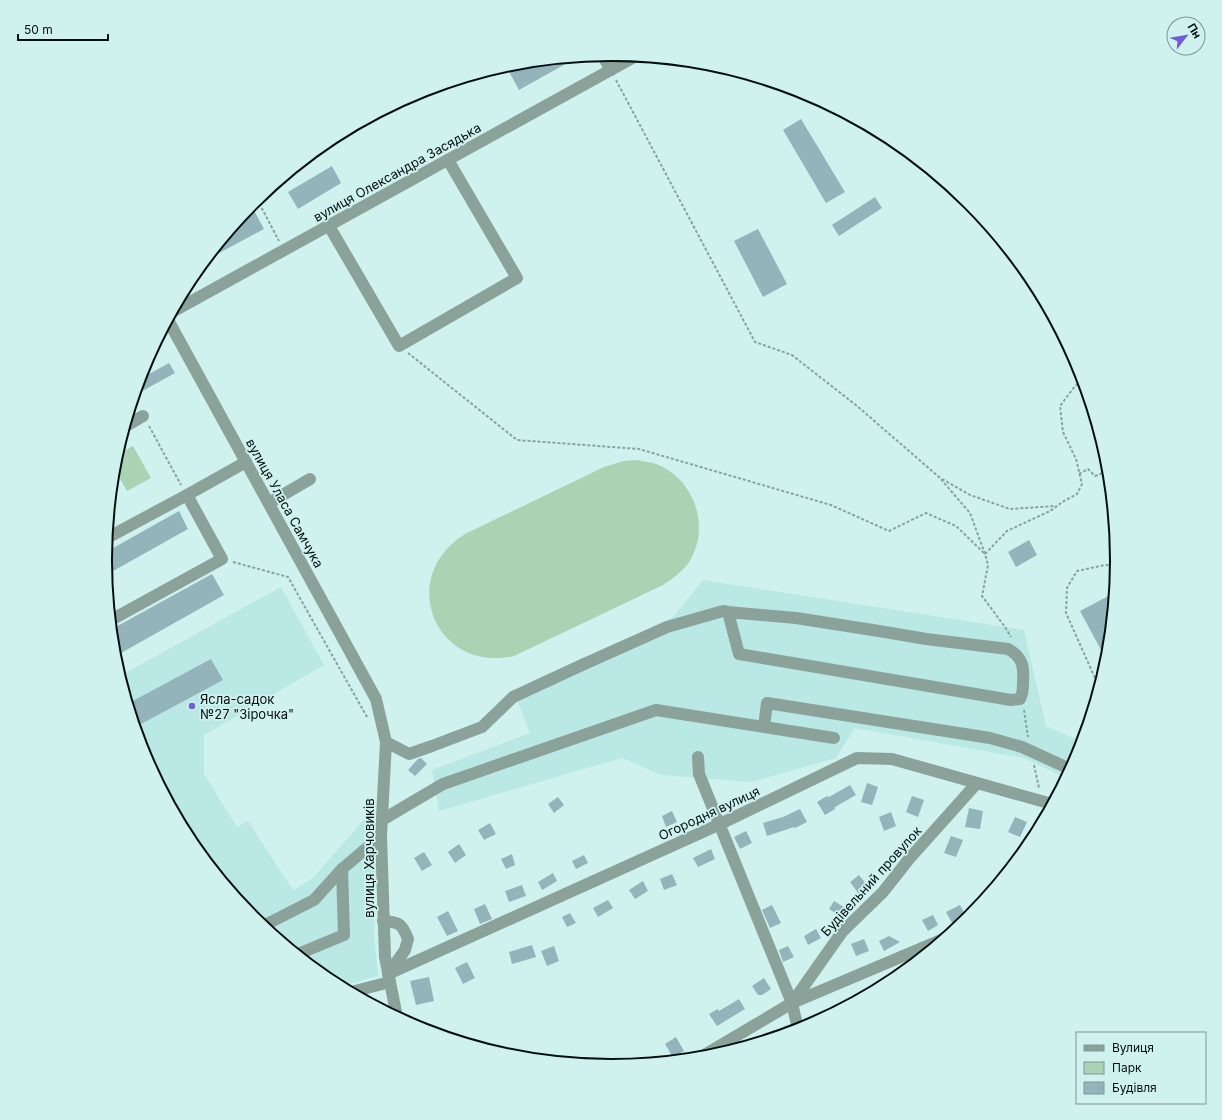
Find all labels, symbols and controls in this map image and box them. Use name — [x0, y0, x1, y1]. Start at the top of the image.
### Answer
scale bar — [18, 16, 108, 42]
north arrow — [1166, 16, 1206, 56]
text: Пн — [1185, 21, 1205, 41]
text: 50 m — [24, 22, 53, 37]
street label: вулиця Олександра Засядька — [310, 119, 484, 225]
street label: вулиця Уласа Самчука — [243, 436, 327, 570]
place label: Ясла-садок №27 "Зірочка" — [200, 691, 294, 722]
marker: Ясла-садок №27 "Зірочка" — [187, 701, 197, 711]
street label: Огородня вулиця — [656, 783, 762, 843]
street label: вулиця Харчовиків — [361, 798, 377, 918]
street label: Будівельний провулок — [817, 823, 925, 939]
legend — [1076, 1032, 1206, 1104]
text: Вулиця — [1112, 1040, 1154, 1055]
text: Парк — [1112, 1060, 1142, 1075]
text: Будівля — [1112, 1080, 1157, 1095]

